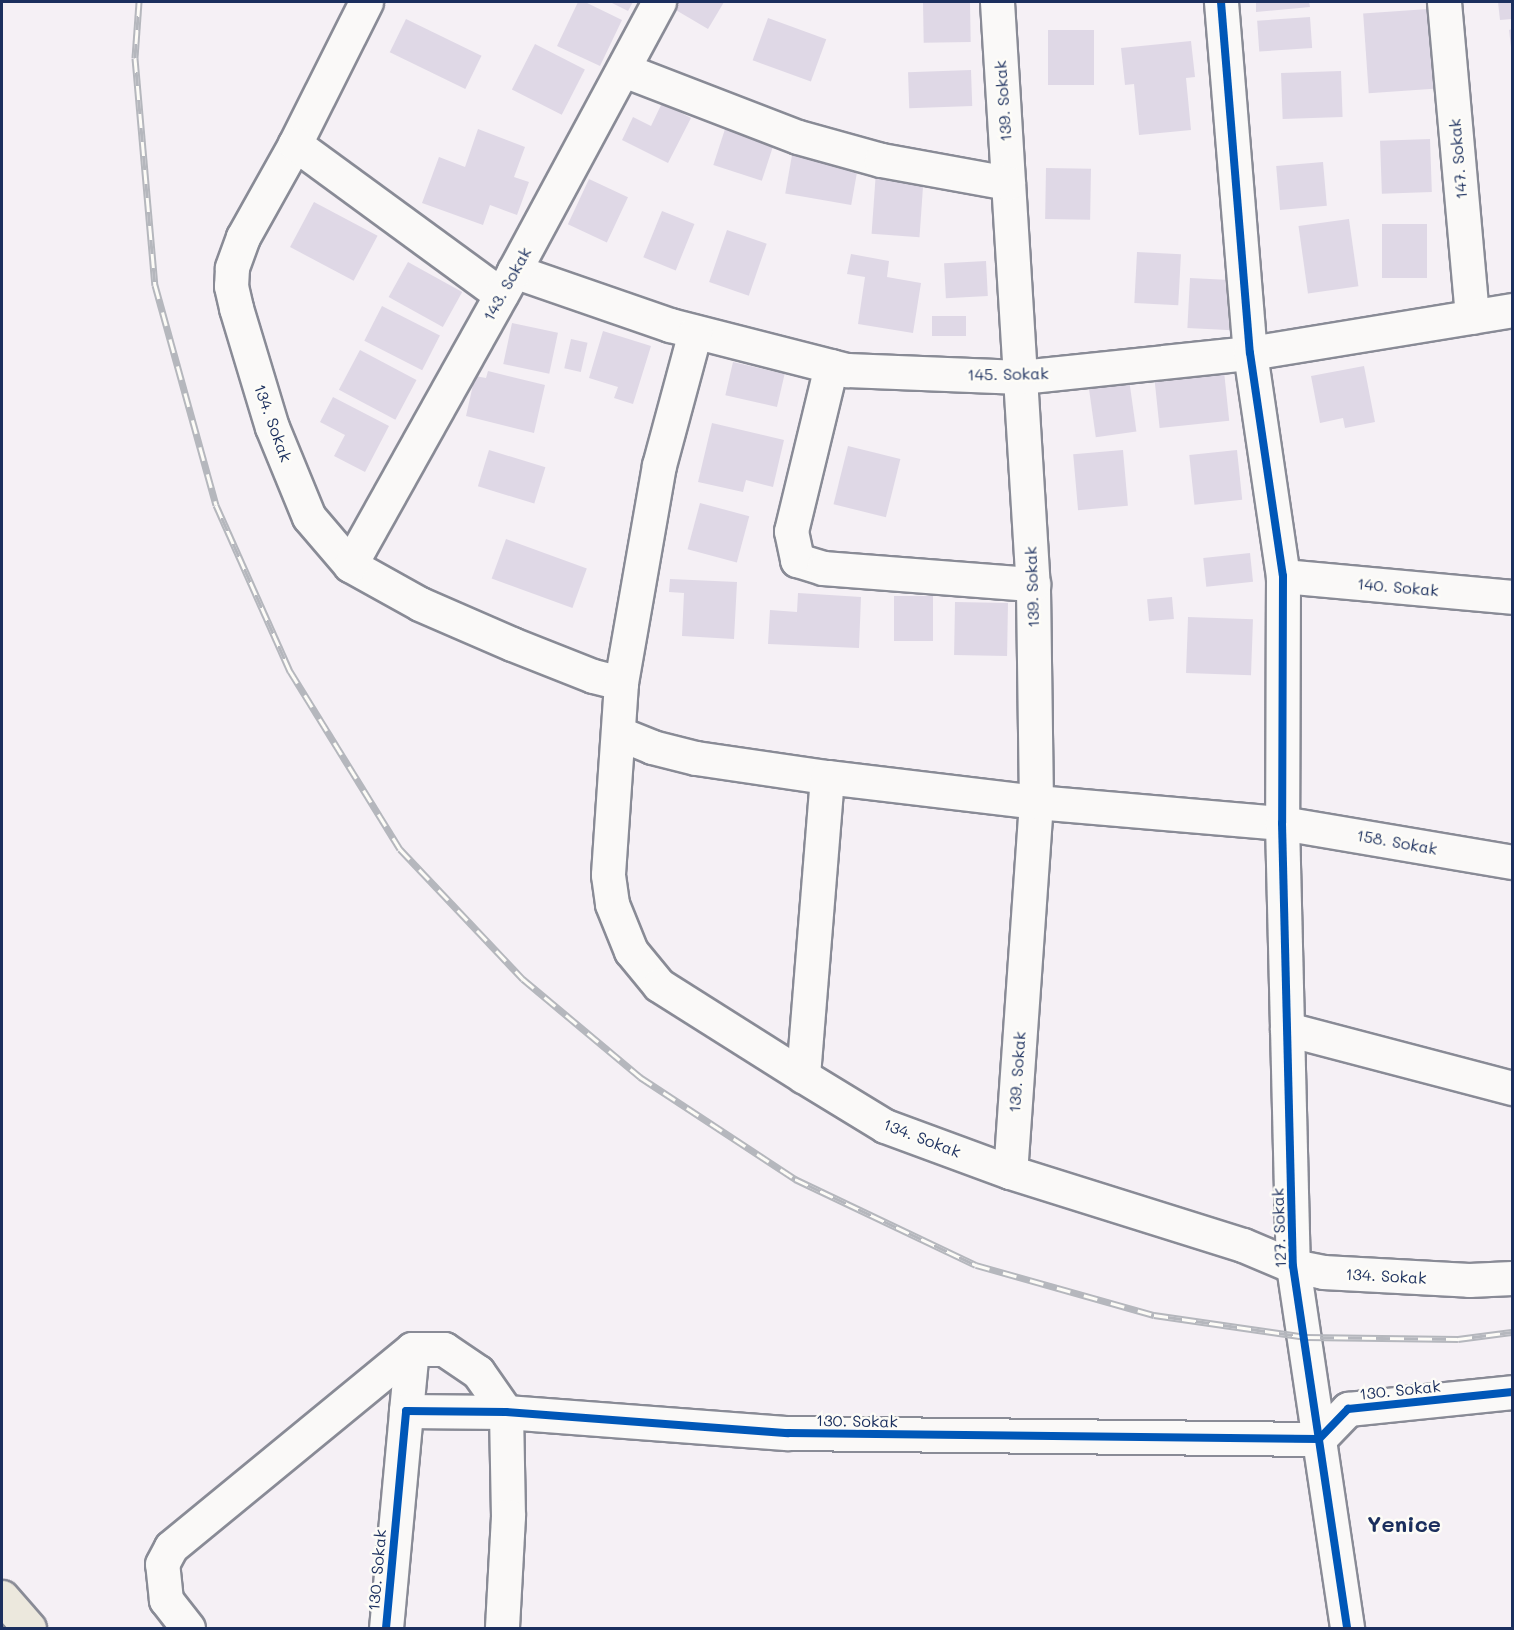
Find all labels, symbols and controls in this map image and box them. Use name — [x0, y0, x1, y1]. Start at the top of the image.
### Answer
street label: 139. Sokak — [991, 60, 1015, 142]
street label: 147. Sokak — [1445, 118, 1471, 200]
street label: 143. Sokak — [479, 244, 535, 324]
street label: 145. Sokak — [967, 364, 1049, 384]
street label: 134. Sokak — [250, 382, 296, 464]
street label: 139. Sokak — [1021, 546, 1043, 628]
street label: 140. Sokak — [1356, 574, 1440, 600]
street label: 158. Sokak — [1355, 825, 1439, 859]
street label: 139. Sokak — [1005, 1031, 1029, 1113]
street label: 134. Sokak — [881, 1114, 963, 1162]
street label: 127. Sokak — [1268, 1188, 1290, 1268]
street label: 134. Sokak — [1345, 1264, 1427, 1288]
street label: 130. Sokak — [1358, 1376, 1442, 1404]
street label: 130. Sokak — [816, 1411, 898, 1431]
district label: Yenice — [1367, 1511, 1441, 1537]
street label: 130. Sokak — [364, 1528, 390, 1612]

